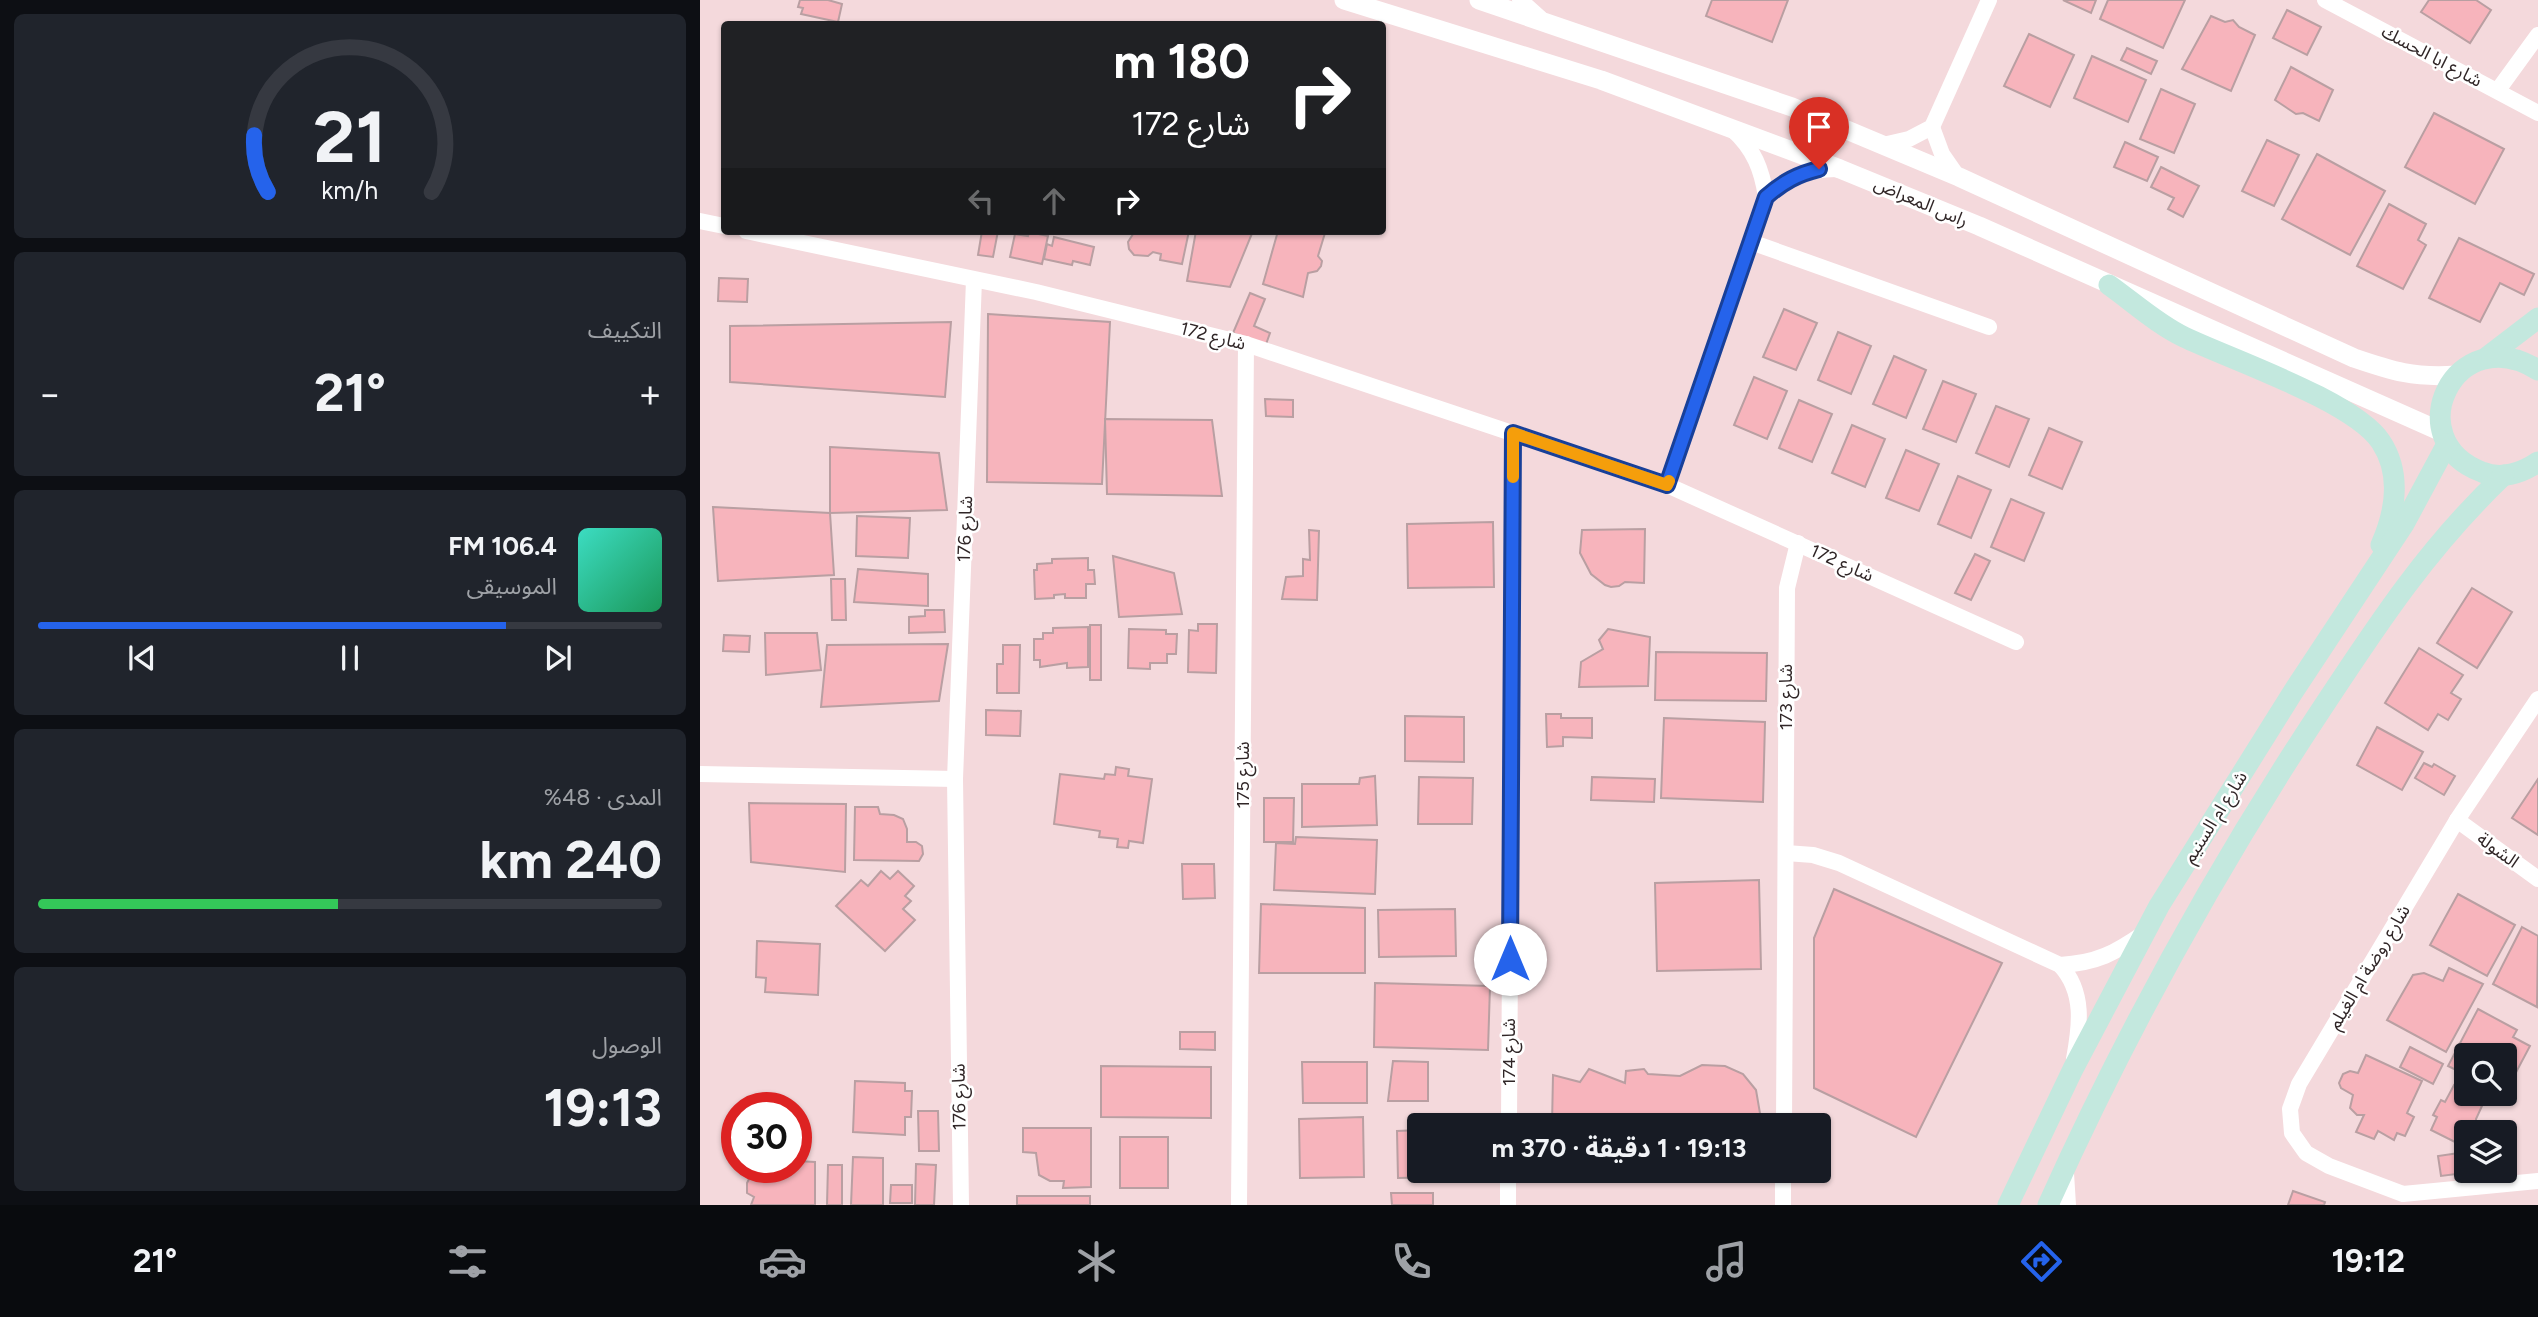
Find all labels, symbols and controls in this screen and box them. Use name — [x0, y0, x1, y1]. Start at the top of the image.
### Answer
street label: شارع ابا الحسك — [2377, 20, 2486, 94]
text: 180 m — [1113, 31, 1250, 90]
icon: right — [1274, 49, 1365, 140]
text: 21 — [314, 93, 386, 180]
pin — [1789, 97, 1849, 169]
text: شارع 172 — [1131, 105, 1250, 143]
icon: arrive — [1800, 108, 1838, 146]
street label: راس المعراض — [1871, 172, 1971, 232]
text: km/h — [321, 175, 379, 205]
icon: left — [962, 182, 1000, 220]
icon: ahead — [1035, 182, 1073, 220]
icon: right — [1108, 182, 1146, 220]
text: التكييف — [588, 316, 662, 344]
street label: شارع 172 — [1177, 317, 1248, 358]
text: 21° — [314, 362, 386, 424]
text: − — [38, 371, 62, 417]
text: + — [638, 371, 662, 417]
street label: شارع 176 — [953, 495, 980, 563]
text: 106.4 FM — [448, 530, 557, 562]
street label: شارع 172 — [1806, 539, 1877, 589]
text: الموسيقى — [466, 572, 557, 600]
icon: previous — [123, 639, 161, 677]
icon: pause — [331, 639, 369, 677]
icon: next — [539, 639, 577, 677]
street label: شارع 173 — [1775, 664, 1800, 730]
street label: شارع 175 — [1232, 742, 1257, 808]
street label: شارع ام السنيم — [2178, 767, 2254, 869]
text: المدى · 48% — [544, 783, 662, 811]
street label: الشولة — [2473, 828, 2523, 872]
text: 240 km — [480, 829, 662, 891]
street label: شارع روضة ام الغيلم — [2323, 901, 2417, 1035]
position arrow — [1473, 922, 1547, 996]
street label: شارع 174 — [1498, 1018, 1523, 1086]
text: الوصول — [592, 1031, 662, 1059]
map controls — [2454, 1043, 2517, 1183]
button: search — [2454, 1043, 2517, 1106]
street label: شارع 176 — [947, 1063, 974, 1131]
text: 19:13 — [543, 1077, 662, 1139]
speed limit sign: 30 — [721, 1092, 812, 1183]
button: layers — [2454, 1120, 2517, 1183]
text: 19:13 · 1 دقيقة · 370 m — [1492, 1132, 1746, 1164]
icon: filters — [443, 1237, 492, 1286]
icon: car — [758, 1237, 807, 1286]
icon: climate — [1072, 1237, 1121, 1286]
icon: phone — [1387, 1237, 1436, 1286]
icon: music — [1702, 1237, 1751, 1286]
icon: directions — [2017, 1237, 2066, 1286]
text: 21° — [133, 1242, 177, 1280]
text: 19:12 — [2331, 1242, 2405, 1280]

